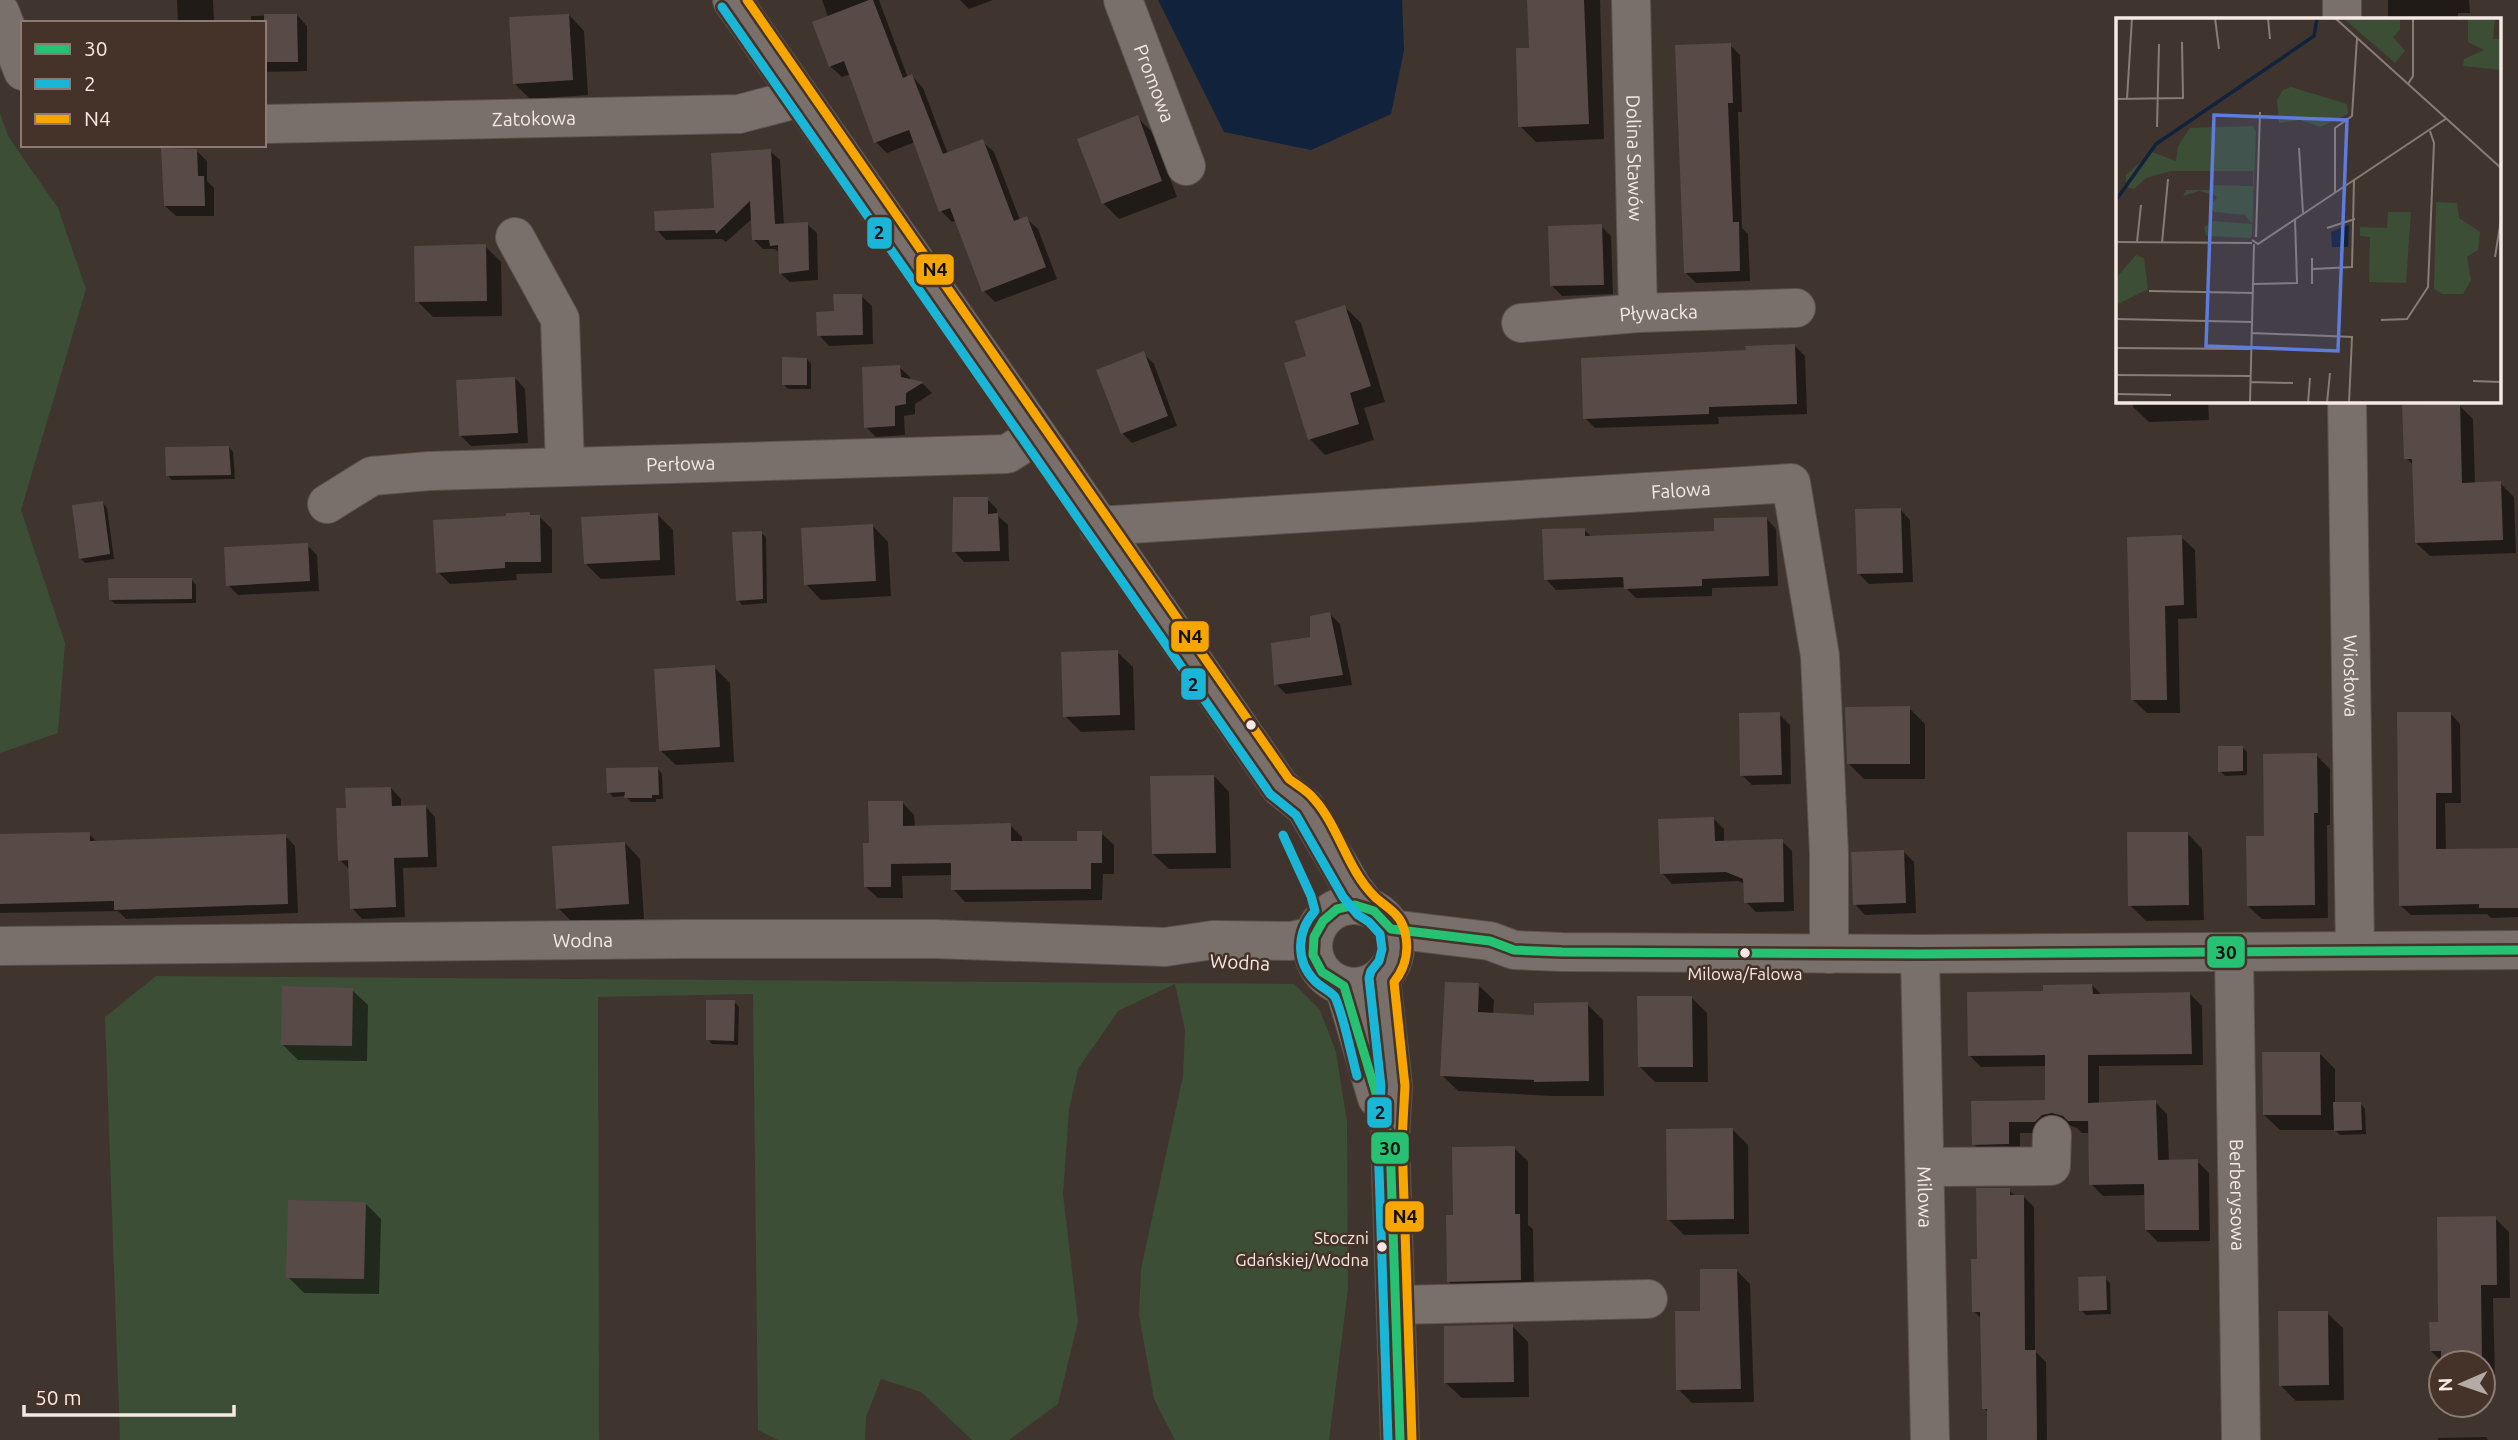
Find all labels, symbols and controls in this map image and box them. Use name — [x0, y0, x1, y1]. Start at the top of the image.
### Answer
inset map — [2116, 18, 2500, 402]
legend — [21, 21, 266, 147]
text: 30 — [84, 36, 108, 60]
street label: Promowa — [1130, 41, 1179, 125]
text: 2 — [84, 71, 96, 95]
street label: Dolina Stawów — [1622, 94, 1647, 222]
text: N4 — [84, 106, 111, 130]
street label: Zatokowa — [492, 106, 576, 130]
line badge: 2 — [866, 216, 893, 250]
text: 2 — [874, 221, 884, 243]
line badge: N4 — [915, 253, 955, 286]
text: N4 — [923, 258, 948, 280]
street label: Pływacka — [1618, 300, 1698, 326]
street label: Perłowa — [646, 452, 716, 476]
street label: Falowa — [1650, 477, 1711, 503]
line badge: N4 — [1170, 620, 1210, 653]
text: N4 — [1178, 625, 1203, 647]
street label: Wiosłowa — [2339, 634, 2363, 717]
line badge: 2 — [1180, 667, 1207, 701]
text: 2 — [1188, 673, 1198, 695]
unlabelled marker — [1244, 718, 1258, 732]
street label: Wodna — [553, 929, 613, 951]
line badge: 30 — [2206, 935, 2246, 969]
text: 30 — [2215, 941, 2237, 963]
marker: Milowa/Falowa — [1738, 946, 1752, 960]
street label: Wodna — [1209, 949, 1271, 975]
place label: Milowa/Falowa — [1688, 964, 1802, 983]
line badge: 2 — [1366, 1096, 1393, 1129]
text: 2 — [1375, 1101, 1385, 1123]
line badge: 30 — [1370, 1131, 1410, 1165]
text: 30 — [1379, 1137, 1401, 1159]
street label: Berberysowa — [2226, 1139, 2249, 1251]
street label: Milowa — [1913, 1166, 1937, 1228]
line badge: N4 — [1384, 1200, 1425, 1233]
text: N4 — [1393, 1205, 1418, 1227]
place label: Stoczni Gdańskiej/Wodna — [1235, 1228, 1369, 1269]
marker: Stoczni Gdańskiej/Wodna — [1375, 1240, 1389, 1254]
north arrow — [2427, 1349, 2497, 1419]
scale bar — [24, 1374, 234, 1418]
text: N — [2434, 1377, 2456, 1392]
text: 50 m — [35, 1385, 82, 1409]

